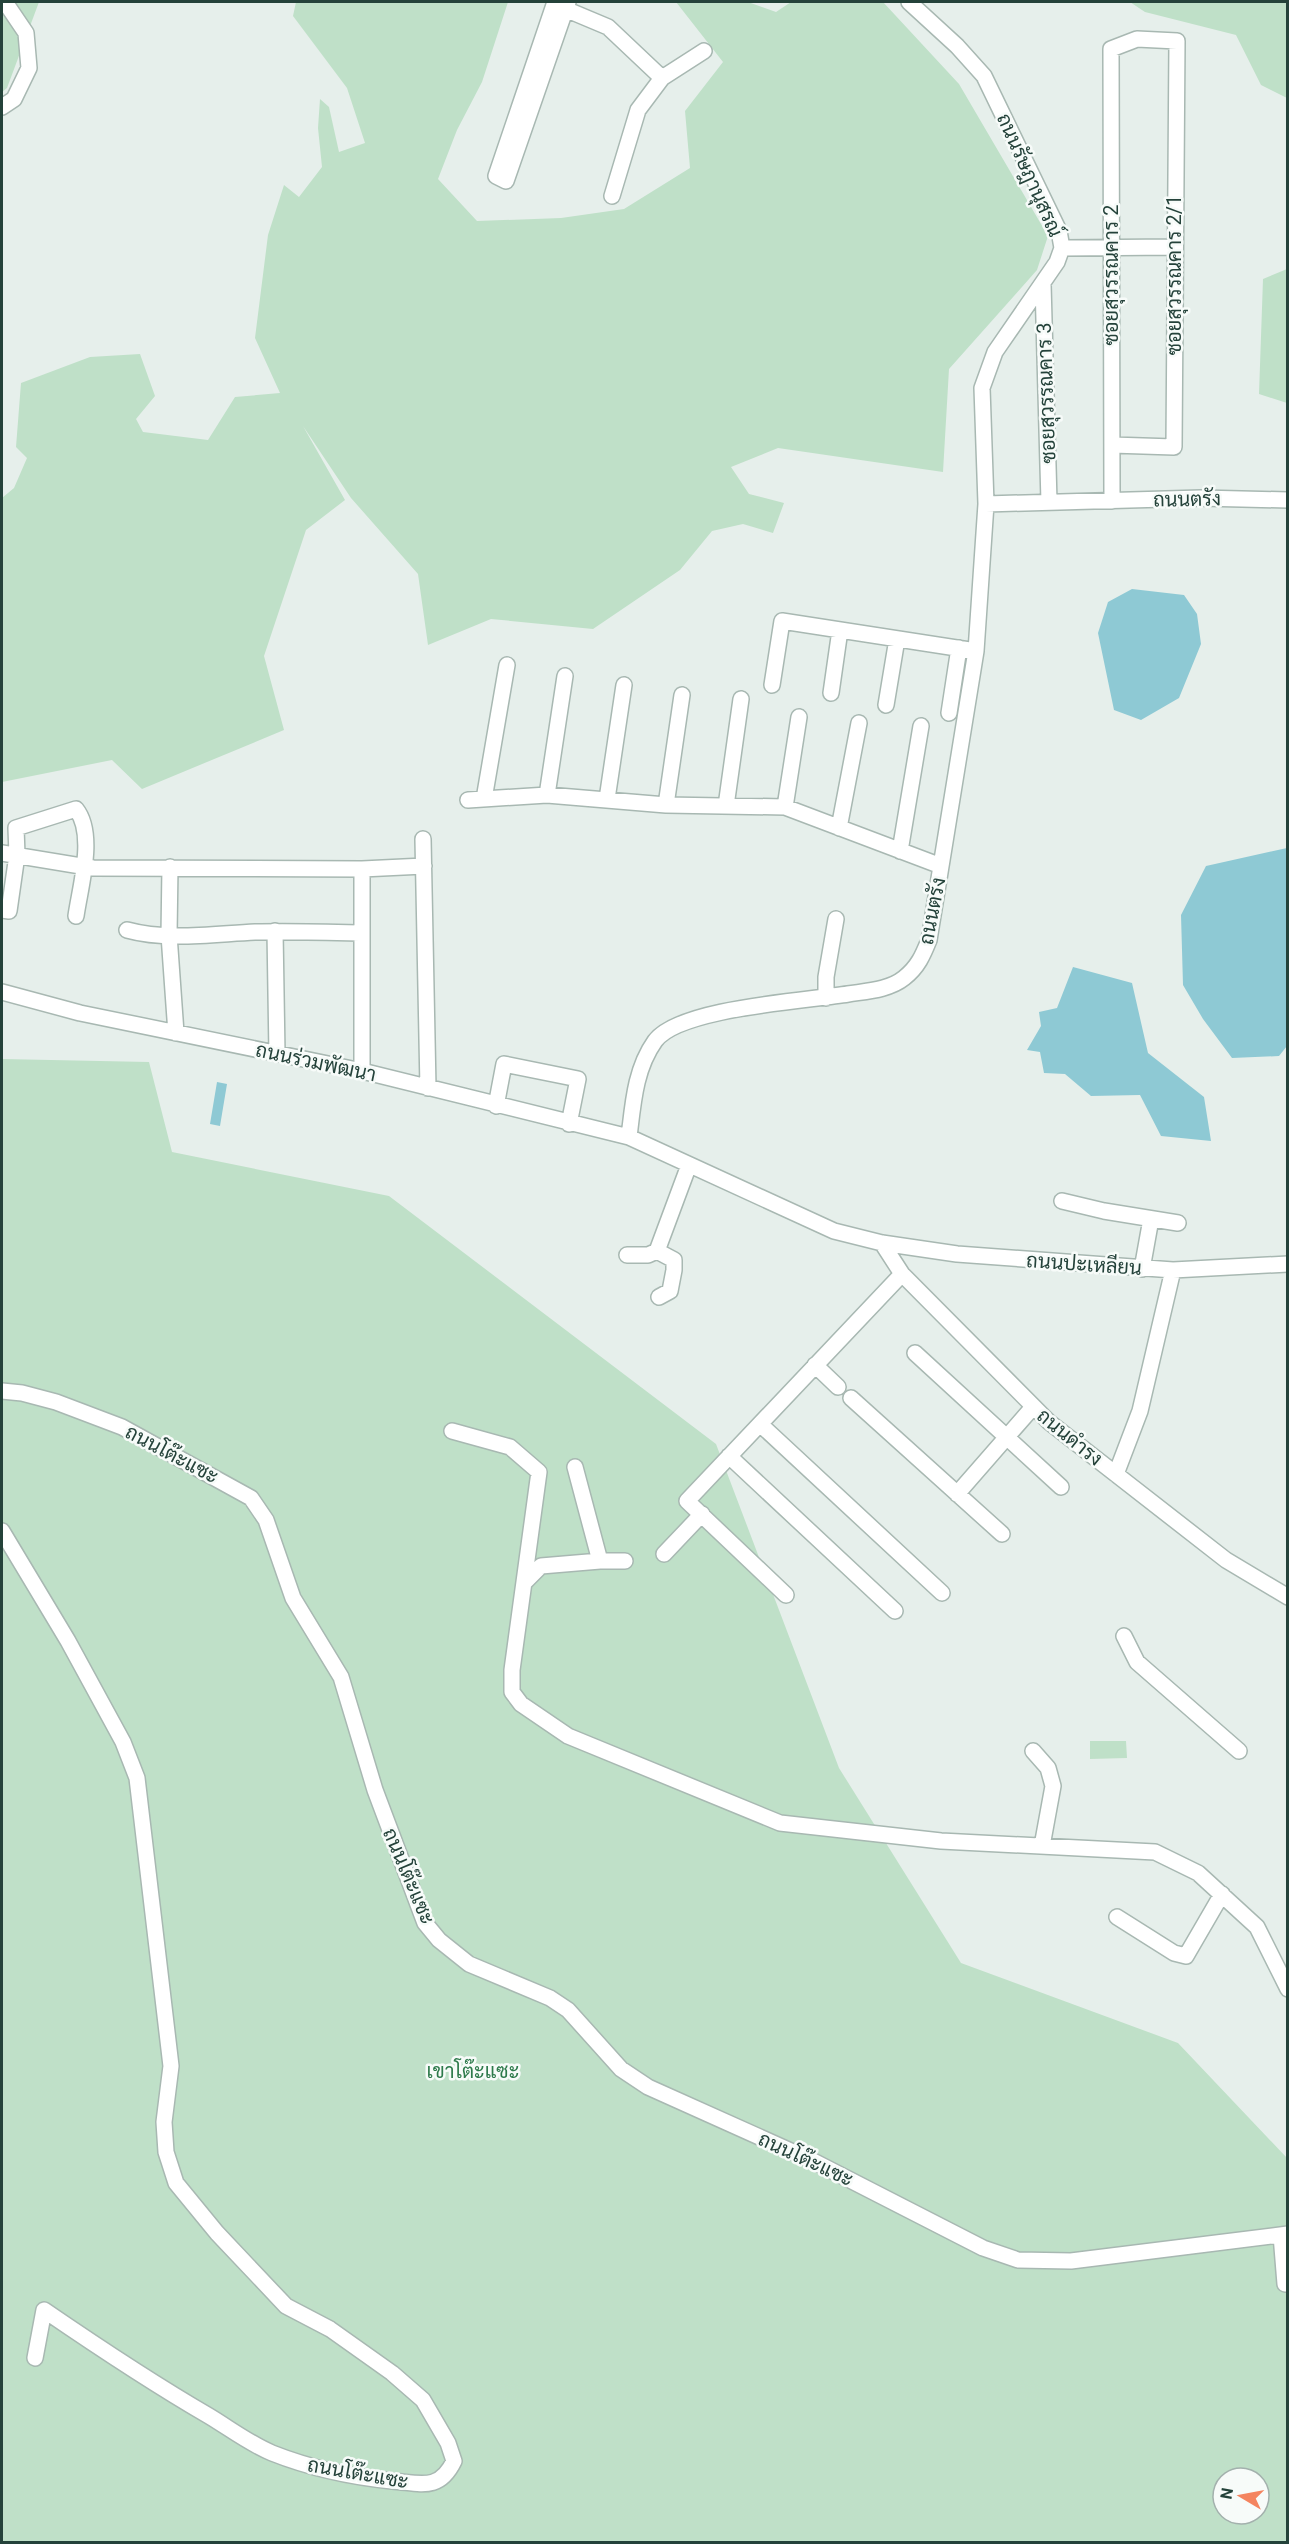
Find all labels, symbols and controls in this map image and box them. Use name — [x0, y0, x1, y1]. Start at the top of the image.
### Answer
street label: ถนนรัษฎานุสรณ์ — [990, 109, 1070, 241]
street label: ซอยสุวรรณคาร 2/1 — [1162, 195, 1188, 355]
street label: ซอยสุวรรณคาร 2 — [1099, 205, 1125, 345]
street label: ซอยสุวรรณคาร 3 — [1032, 322, 1062, 464]
street label: ถนนตรัง — [1153, 486, 1221, 512]
street label: ถนนตรัง — [914, 875, 950, 947]
street label: ถนนร่วมพัฒนา — [253, 1038, 379, 1086]
street label: ถนนปะเหลียน — [1026, 1247, 1143, 1280]
street label: ถนนดำรง — [1032, 1403, 1108, 1471]
street label: ถนนโต๊ะแซะ — [121, 1419, 223, 1489]
street label: ถนนโต๊ะแซะ — [378, 1824, 441, 1928]
park label: เขาโต๊ะแซะ — [427, 2058, 519, 2083]
street label: ถนนโต๊ะแซะ — [755, 2126, 858, 2191]
street label: ถนนโต๊ะแซะ — [306, 2451, 411, 2494]
north arrow — [1211, 2466, 1271, 2526]
text: N — [1216, 2486, 1237, 2501]

